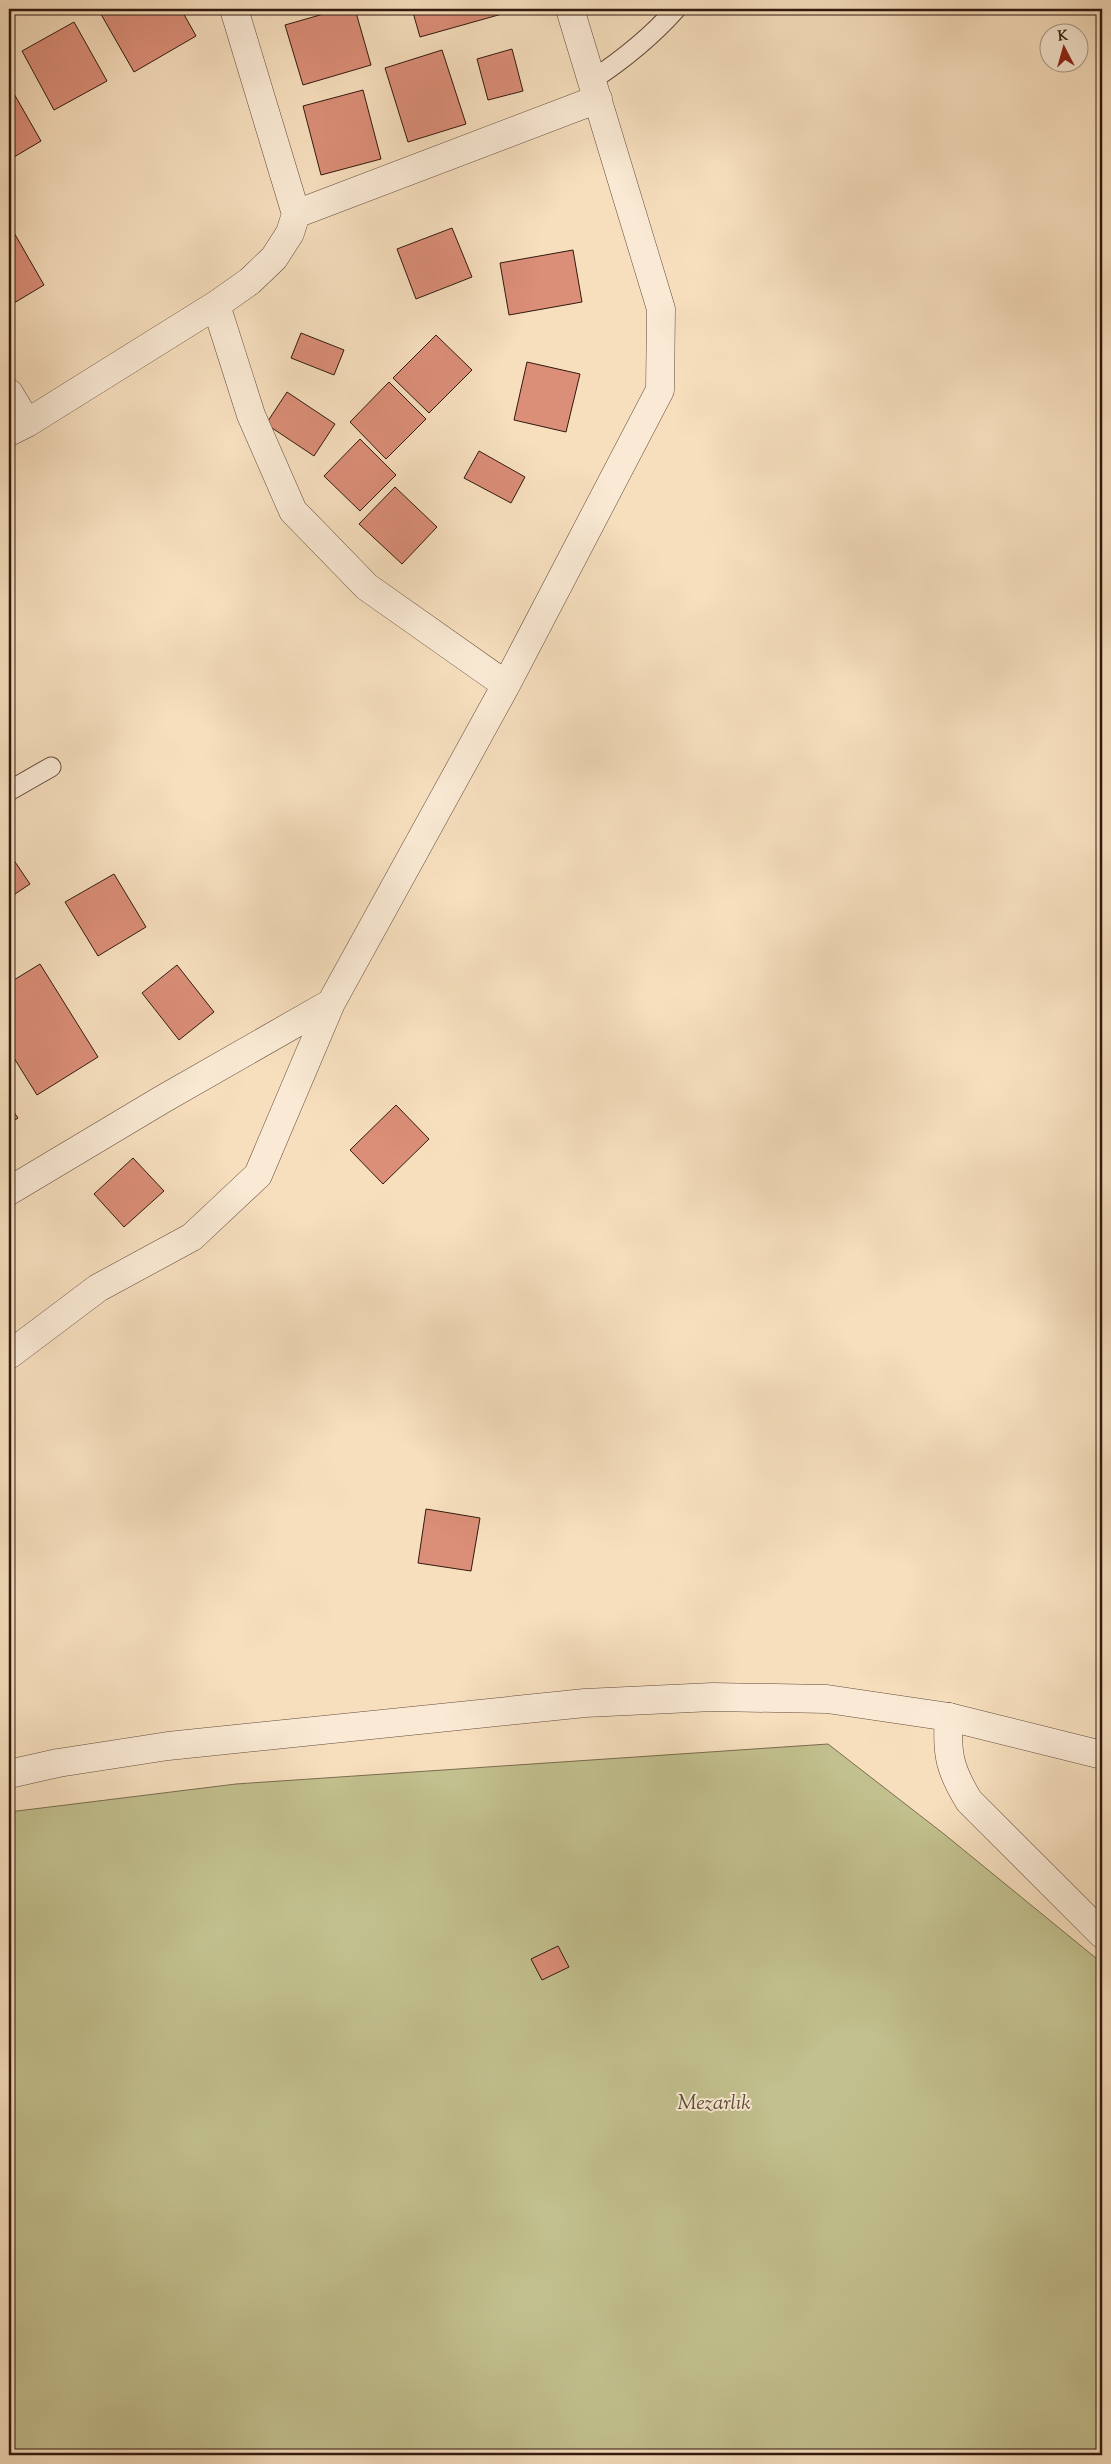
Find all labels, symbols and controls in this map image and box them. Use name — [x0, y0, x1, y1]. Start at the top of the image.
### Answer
north arrow — [1038, 22, 1088, 72]
text: K — [1057, 26, 1070, 48]
park label: Mezarlık — [677, 2089, 751, 2119]

